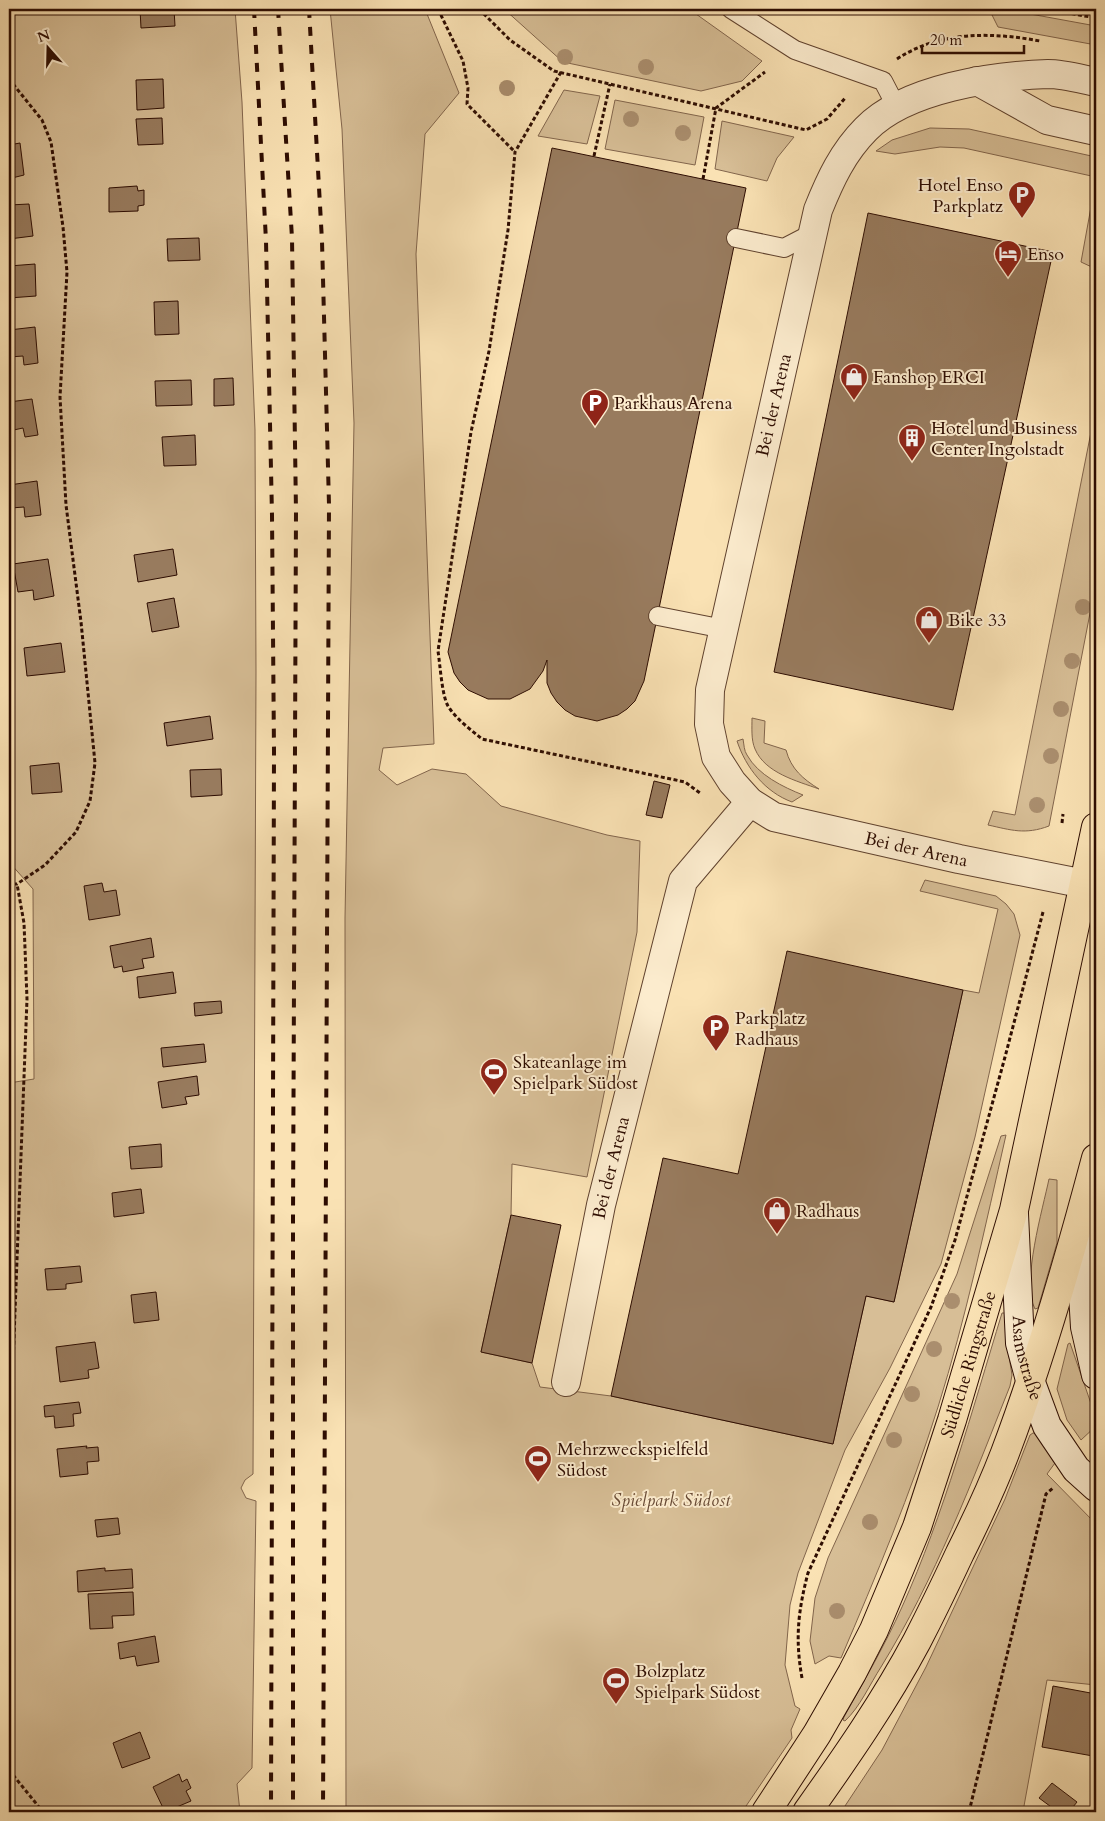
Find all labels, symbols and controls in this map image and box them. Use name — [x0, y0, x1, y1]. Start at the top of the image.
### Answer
north arrow — [22, 22, 72, 72]
scale bar — [922, 22, 1025, 54]
text: N — [35, 25, 53, 47]
text: 20 m — [930, 30, 962, 50]
place label: Hotel Enso Parkplatz — [918, 173, 1003, 219]
parking icon: Hotel Enso Parkplatz — [1007, 180, 1037, 219]
hotel icon: Enso — [993, 239, 1023, 278]
place label: Enso — [1027, 242, 1064, 267]
street label: Bei der Arena — [750, 351, 798, 459]
shop icon: Fanshop ERCI — [839, 362, 869, 401]
place label: Fanshop ERCI — [873, 365, 985, 390]
parking icon: Parkhaus Arena — [580, 388, 610, 427]
place label: Parkhaus Arena — [614, 391, 733, 416]
place label: Hotel und Business Center Ingolstadt — [931, 416, 1077, 462]
building icon: Hotel und Business Center Ingolstadt — [897, 423, 927, 462]
shop icon: Bike 33 — [914, 605, 944, 644]
place label: Bike 33 — [948, 608, 1006, 633]
street label: Bei der Arena — [862, 825, 970, 873]
place label: Parkplatz Radhaus — [735, 1006, 805, 1052]
parking icon: Parkplatz Radhaus — [701, 1013, 731, 1052]
place label: Skateanlage im Spielpark Südost — [513, 1050, 638, 1096]
sports icon: Skateanlage im Spielpark Südost — [479, 1057, 509, 1096]
street label: Bei der Arena — [586, 1113, 636, 1221]
shop icon: Radhaus — [762, 1196, 792, 1235]
place label: Radhaus — [796, 1199, 859, 1224]
street label: Südliche Ringstraße — [934, 1288, 1002, 1441]
street label: Asamstraße — [1006, 1315, 1049, 1404]
place label: Mehrzweckspielfeld Südost — [557, 1437, 709, 1483]
sports icon: Mehrzweckspielfeld Südost — [523, 1444, 553, 1483]
park label: Spielpark Südost — [612, 1488, 731, 1513]
place label: Bolzplatz Spielpark Südost — [635, 1659, 760, 1705]
sports icon: Bolzplatz Spielpark Südost — [601, 1666, 631, 1705]

